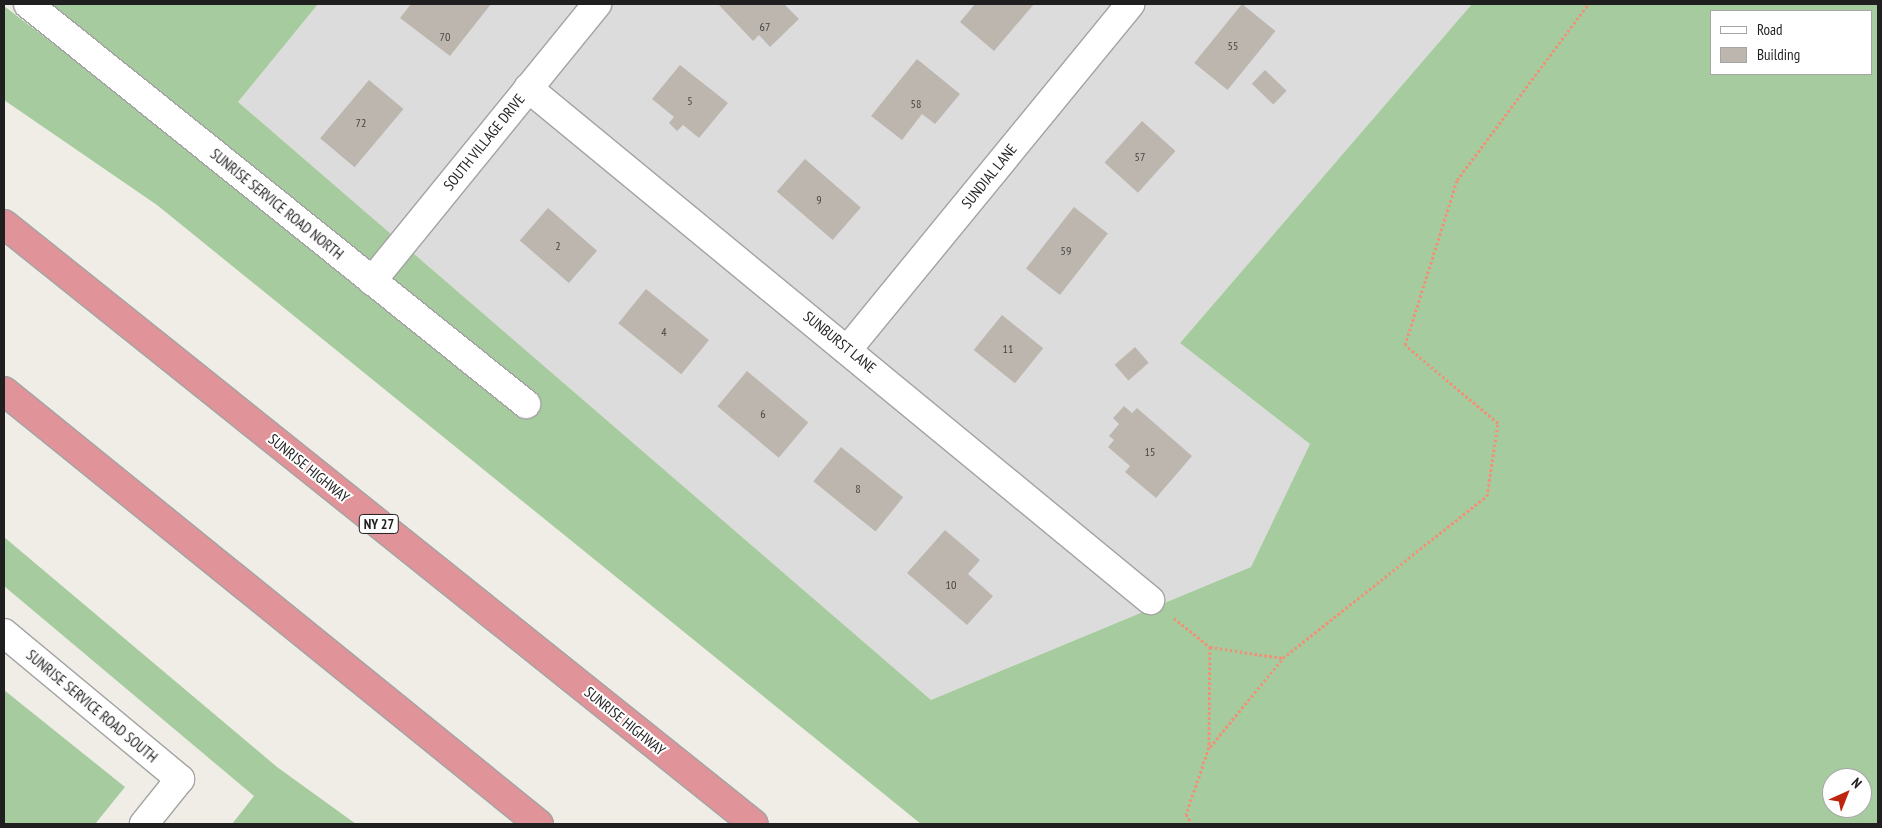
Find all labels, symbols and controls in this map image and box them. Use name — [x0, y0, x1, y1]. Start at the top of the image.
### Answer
legend — [1710, 10, 1872, 75]
house number: 67 — [760, 20, 770, 34]
text: Road — [1757, 20, 1783, 39]
house number: 70 — [440, 30, 450, 44]
house number: 55 — [1228, 39, 1238, 53]
text: Building — [1757, 45, 1800, 64]
street label: SOUTH VILLAGE DRIVE — [440, 90, 528, 194]
house number: 5 — [687, 94, 693, 108]
house number: 58 — [911, 97, 921, 111]
house number: 72 — [356, 116, 366, 130]
street label: SUNDIAL LANE — [957, 140, 1021, 212]
street label: SUNRISE SERVICE ROAD NORTH — [207, 145, 347, 263]
house number: 57 — [1135, 150, 1145, 164]
house number: 9 — [816, 193, 822, 207]
house number: 2 — [555, 239, 561, 253]
house number: 59 — [1061, 244, 1071, 258]
street label: SUNBURST LANE — [800, 307, 880, 377]
house number: 4 — [661, 325, 667, 339]
house number: 11 — [1003, 342, 1013, 356]
house number: 6 — [760, 407, 766, 421]
street label: SUNRISE HIGHWAY — [265, 430, 353, 506]
house number: 15 — [1145, 445, 1155, 459]
house number: 8 — [855, 482, 861, 496]
road number: NY 27 — [358, 512, 400, 536]
house number: 10 — [946, 578, 956, 592]
street label: SUNRISE SERVICE ROAD SOUTH — [23, 646, 161, 766]
street label: SUNRISE HIGHWAY — [581, 683, 669, 759]
north arrow — [1822, 768, 1872, 818]
text: N — [1848, 774, 1866, 792]

